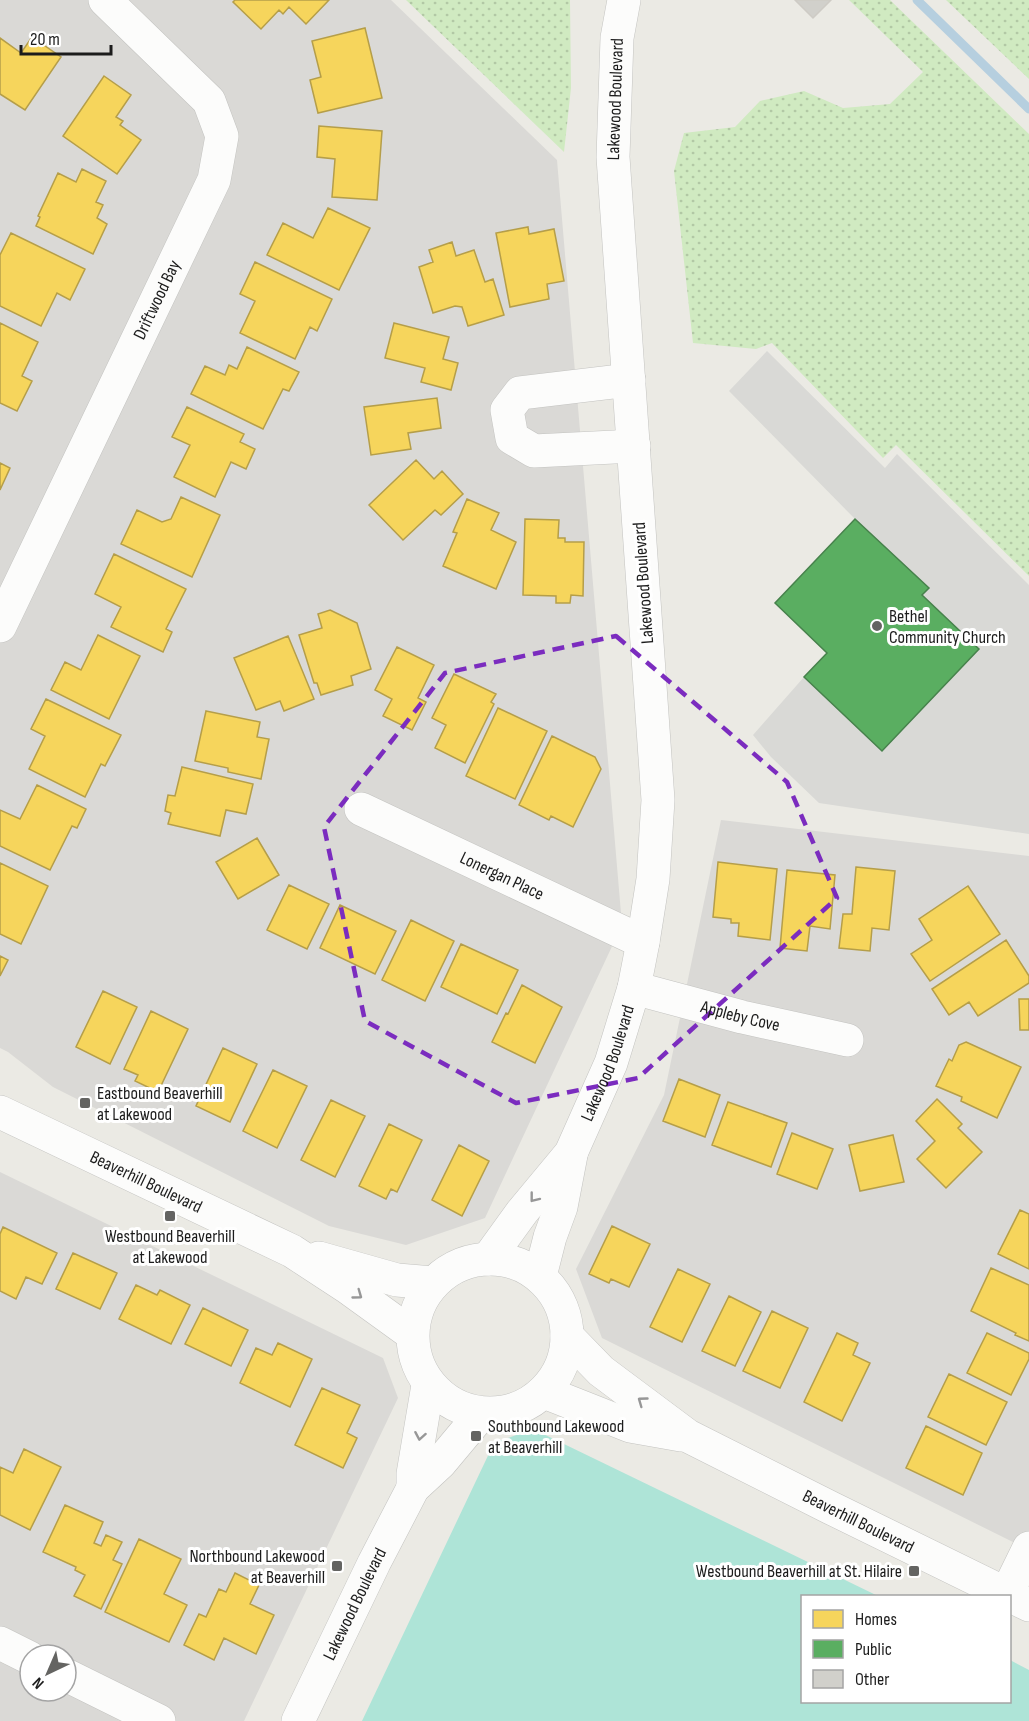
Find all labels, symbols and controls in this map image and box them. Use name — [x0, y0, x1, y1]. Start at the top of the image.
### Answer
scale bar — [21, 18, 111, 56]
text: 20 m — [30, 29, 60, 50]
street label: Lakewood Boulevard — [603, 38, 628, 161]
street label: Driftwood Bay — [129, 257, 185, 343]
street label: Lakewood Boulevard — [629, 521, 658, 645]
place label: Bethel Community Church — [889, 606, 1006, 648]
marker: Bethel Community Church — [870, 619, 884, 633]
street label: Lonergan Place — [457, 847, 547, 905]
street label: Appleby Cove — [697, 996, 782, 1036]
street label: Lakewood Boulevard — [577, 1003, 639, 1124]
place label: Eastbound Beaverhill at Lakewood — [97, 1083, 223, 1125]
marker: Eastbound Beaverhill at Lakewood — [78, 1096, 92, 1110]
street label: Beaverhill Boulevard — [87, 1146, 205, 1218]
one-way arrow — [530, 1191, 541, 1202]
marker: Westbound Beaverhill at Lakewood — [163, 1209, 177, 1223]
place label: Westbound Beaverhill at Lakewood — [105, 1226, 235, 1268]
one-way arrow — [351, 1288, 362, 1299]
one-way arrow — [637, 1397, 648, 1408]
place label: Southbound Lakewood at Beaverhill — [488, 1416, 624, 1458]
marker: Southbound Lakewood at Beaverhill — [469, 1429, 483, 1443]
one-way arrow — [414, 1431, 427, 1441]
street label: Beaverhill Boulevard — [799, 1485, 917, 1558]
street label: Lakewood Boulevard — [319, 1544, 391, 1664]
place label: Northbound Lakewood at Beaverhill — [189, 1546, 325, 1588]
marker: Northbound Lakewood at Beaverhill — [330, 1559, 344, 1573]
place label: Westbound Beaverhill at St. Hilaire — [696, 1561, 902, 1582]
marker: Westbound Beaverhill at St. Hilaire — [907, 1564, 921, 1578]
legend — [801, 1595, 1011, 1703]
text: Homes — [855, 1609, 897, 1630]
text: Public — [855, 1639, 892, 1660]
north arrow — [18, 1643, 78, 1703]
text: Other — [855, 1669, 889, 1690]
text: N — [29, 1673, 48, 1693]

